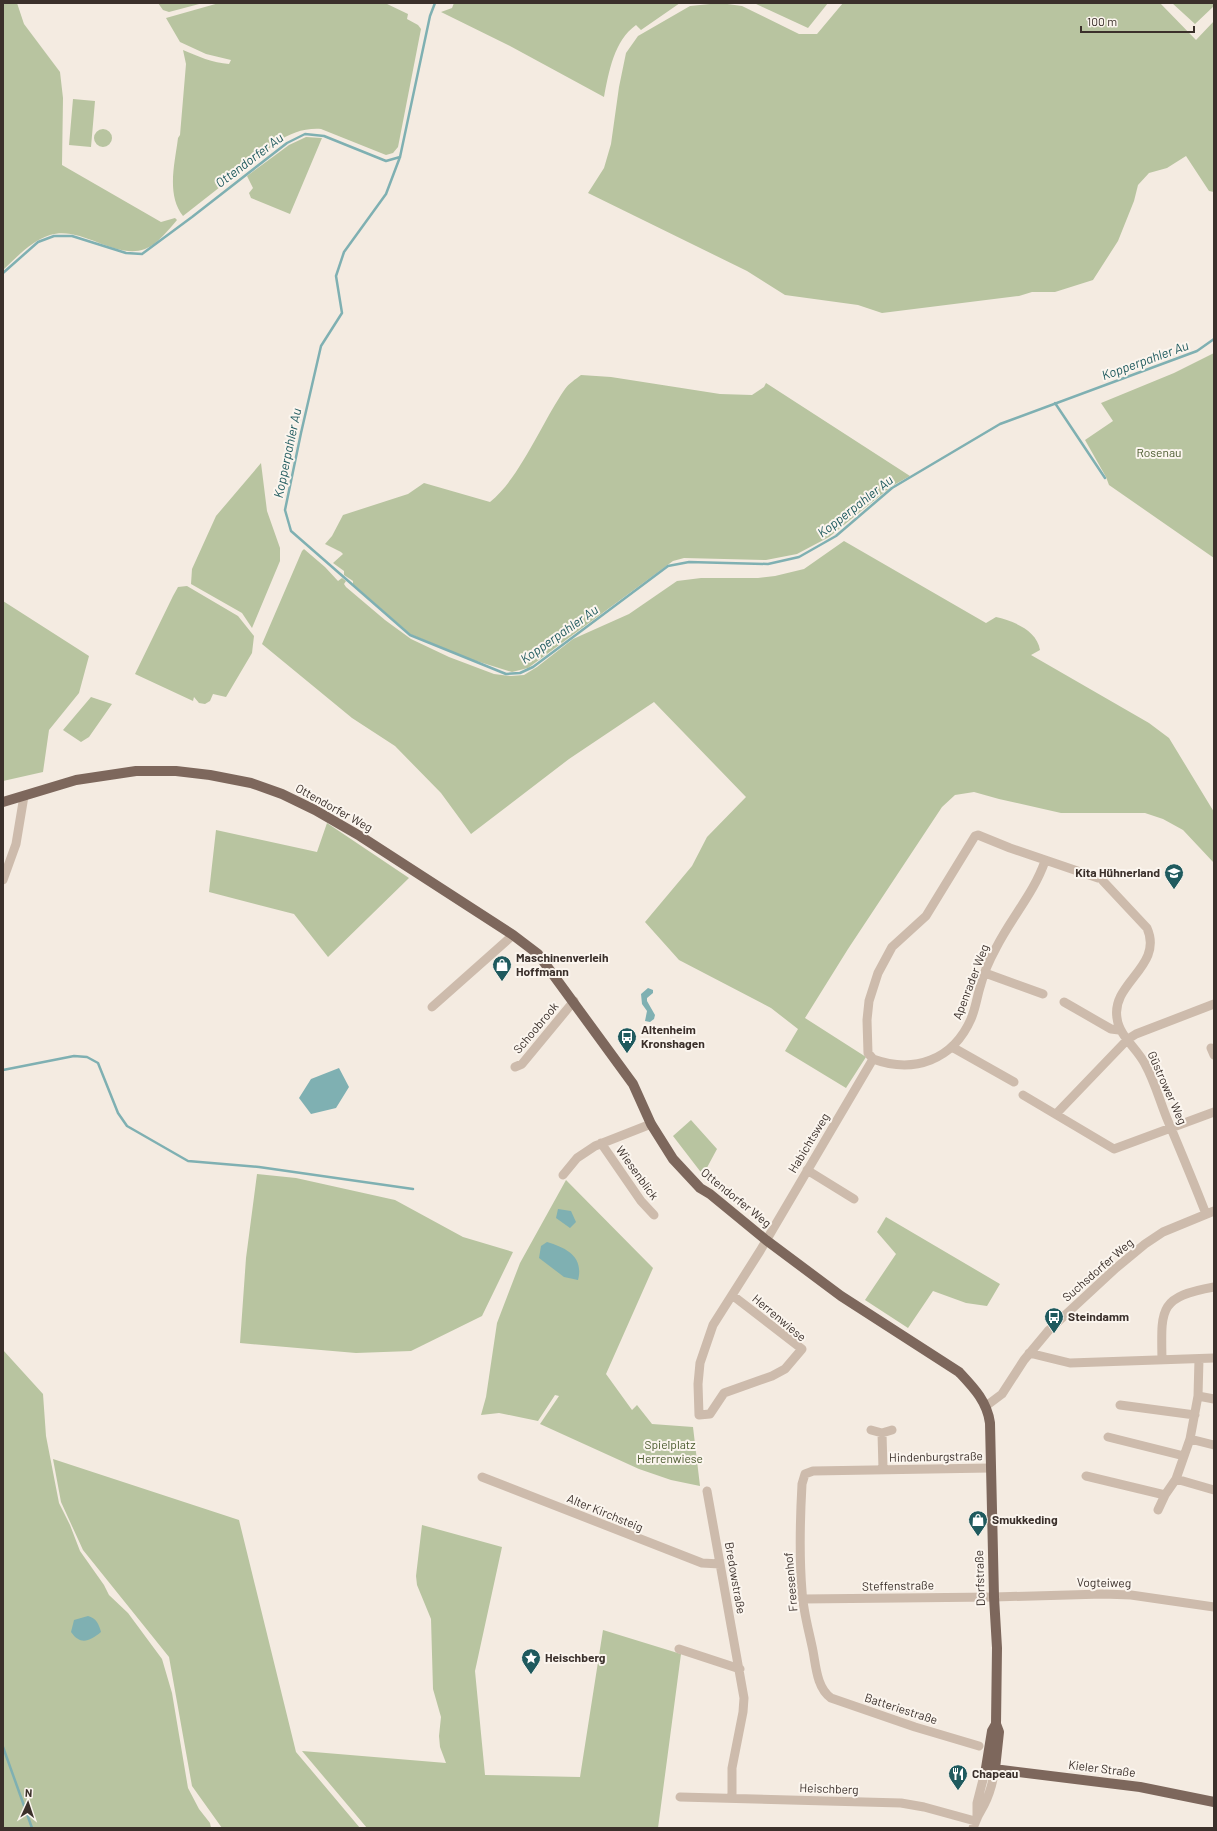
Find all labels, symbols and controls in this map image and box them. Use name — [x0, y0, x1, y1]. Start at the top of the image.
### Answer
scale bar — [1081, 8, 1194, 34]
text: 100 m — [1087, 14, 1117, 28]
water label: Ottendorfer Au — [212, 129, 286, 191]
water label: Kopperpahler Au — [1099, 337, 1191, 383]
water label: Kopperpahler Au — [270, 406, 304, 499]
park label: Rosenau — [1136, 445, 1182, 459]
water label: Kopperpahler Au — [814, 471, 896, 540]
water label: Kopperpahler Au — [517, 601, 601, 667]
street label: Ottendorfer Weg — [293, 780, 376, 834]
school or university icon: Kita Hühnerland — [1163, 862, 1185, 890]
place label: Kita Hühnerland — [1075, 865, 1160, 879]
street label: Apenrader Weg — [949, 942, 991, 1021]
place label: Maschinenverleih Hoffmann — [516, 950, 609, 978]
shop icon: Maschinenverleih Hoffmann — [491, 954, 513, 982]
street label: Schoobrook — [510, 999, 561, 1056]
place label: Altenheim Kronshagen — [641, 1022, 705, 1050]
bus stop icon: Altenheim Kronshagen — [616, 1026, 638, 1054]
street label: Güstrower Weg — [1145, 1049, 1190, 1126]
street label: Habichtsweg — [785, 1110, 831, 1175]
street label: Wiesenblick — [614, 1143, 662, 1202]
street label: Ottendorfer Weg — [699, 1165, 774, 1230]
street label: Suchsdorfer Weg — [1059, 1235, 1136, 1304]
street label: Herrenwiese — [750, 1291, 809, 1344]
bus stop icon: Steindamm — [1043, 1306, 1065, 1334]
place label: Steindamm — [1068, 1309, 1129, 1323]
park label: Spielplatz Herrenwiese — [637, 1437, 703, 1465]
street label: Hindenburgstraße — [889, 1448, 983, 1464]
street label: Alter Kirchsteig — [565, 1490, 645, 1534]
shop icon: Smukkeding — [967, 1509, 989, 1537]
place label: Smukkeding — [992, 1512, 1058, 1526]
street label: Bredowstraße — [723, 1541, 749, 1615]
street label: Dorfstraße — [971, 1550, 987, 1606]
street label: Freesenhof — [780, 1552, 800, 1612]
street label: Vogteiweg — [1077, 1575, 1131, 1589]
street label: Steffenstraße — [862, 1577, 934, 1593]
place icon: Heischberg — [520, 1647, 542, 1675]
place label: Heischberg — [545, 1650, 606, 1664]
street label: Batteriestraße — [863, 1690, 940, 1726]
street label: Kieler Straße — [1068, 1757, 1137, 1779]
restaurant icon: Chapeau — [947, 1763, 969, 1791]
place label: Chapeau — [972, 1766, 1018, 1780]
street label: Heischberg — [799, 1780, 859, 1796]
north arrow — [8, 1783, 48, 1823]
text: N — [25, 1786, 33, 1799]

